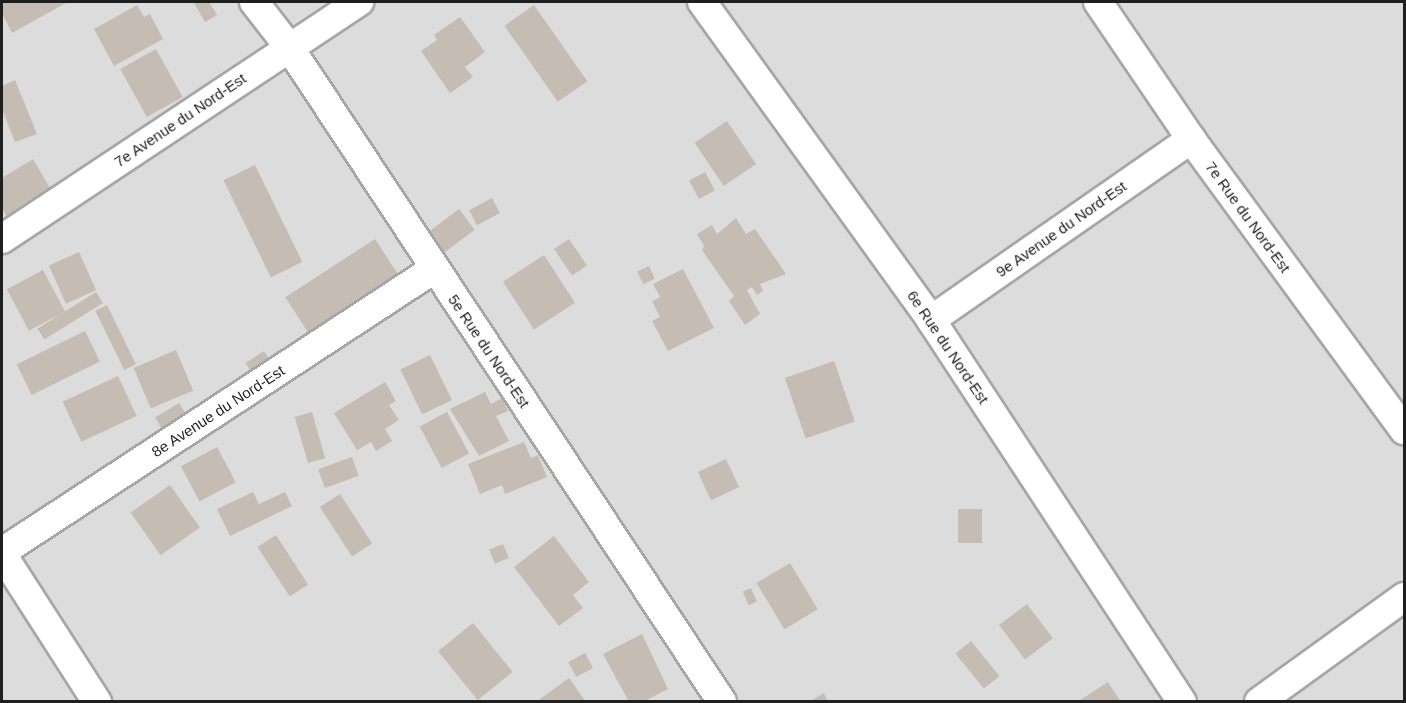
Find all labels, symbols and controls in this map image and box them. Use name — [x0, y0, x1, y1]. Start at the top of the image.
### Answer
street label: 7e Avenue du Nord-Est — [110, 69, 250, 171]
street label: 7e Rue du Nord-Est — [1202, 158, 1294, 276]
street label: 9e Avenue du Nord-Est — [992, 177, 1130, 281]
street label: 6e Rue du Nord-Est — [903, 287, 993, 407]
street label: 5e Rue du Nord-Est — [444, 291, 534, 411]
street label: 8e Avenue du Nord-Est — [148, 361, 288, 461]

